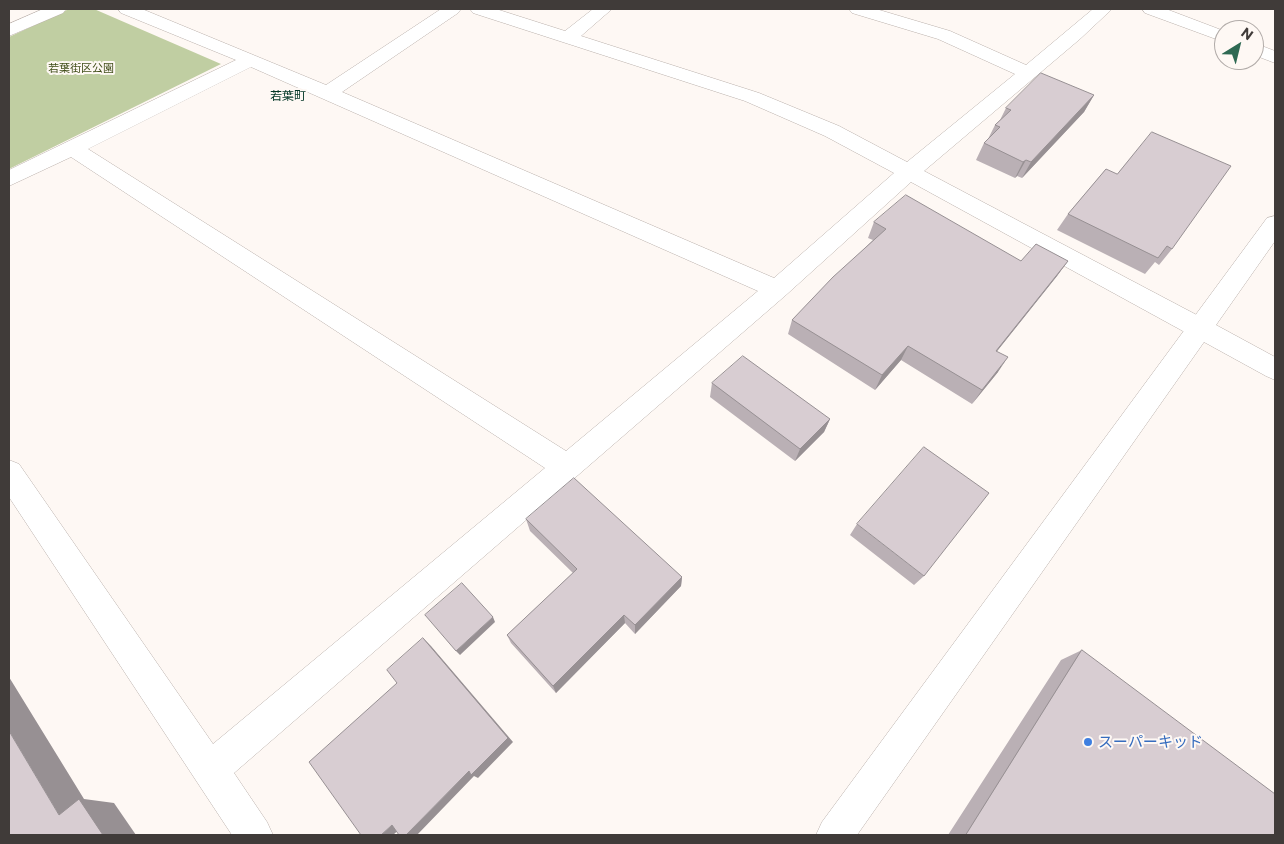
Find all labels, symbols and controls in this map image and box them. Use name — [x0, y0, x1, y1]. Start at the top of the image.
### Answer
north arrow — [1214, 20, 1264, 70]
text: N — [1238, 23, 1257, 43]
park label: 若葉街区公園 — [48, 61, 114, 75]
district label: 若葉町 — [270, 89, 306, 103]
place label: スーパーキッド — [1098, 733, 1203, 751]
marker: スーパーキッド — [1082, 736, 1094, 748]

